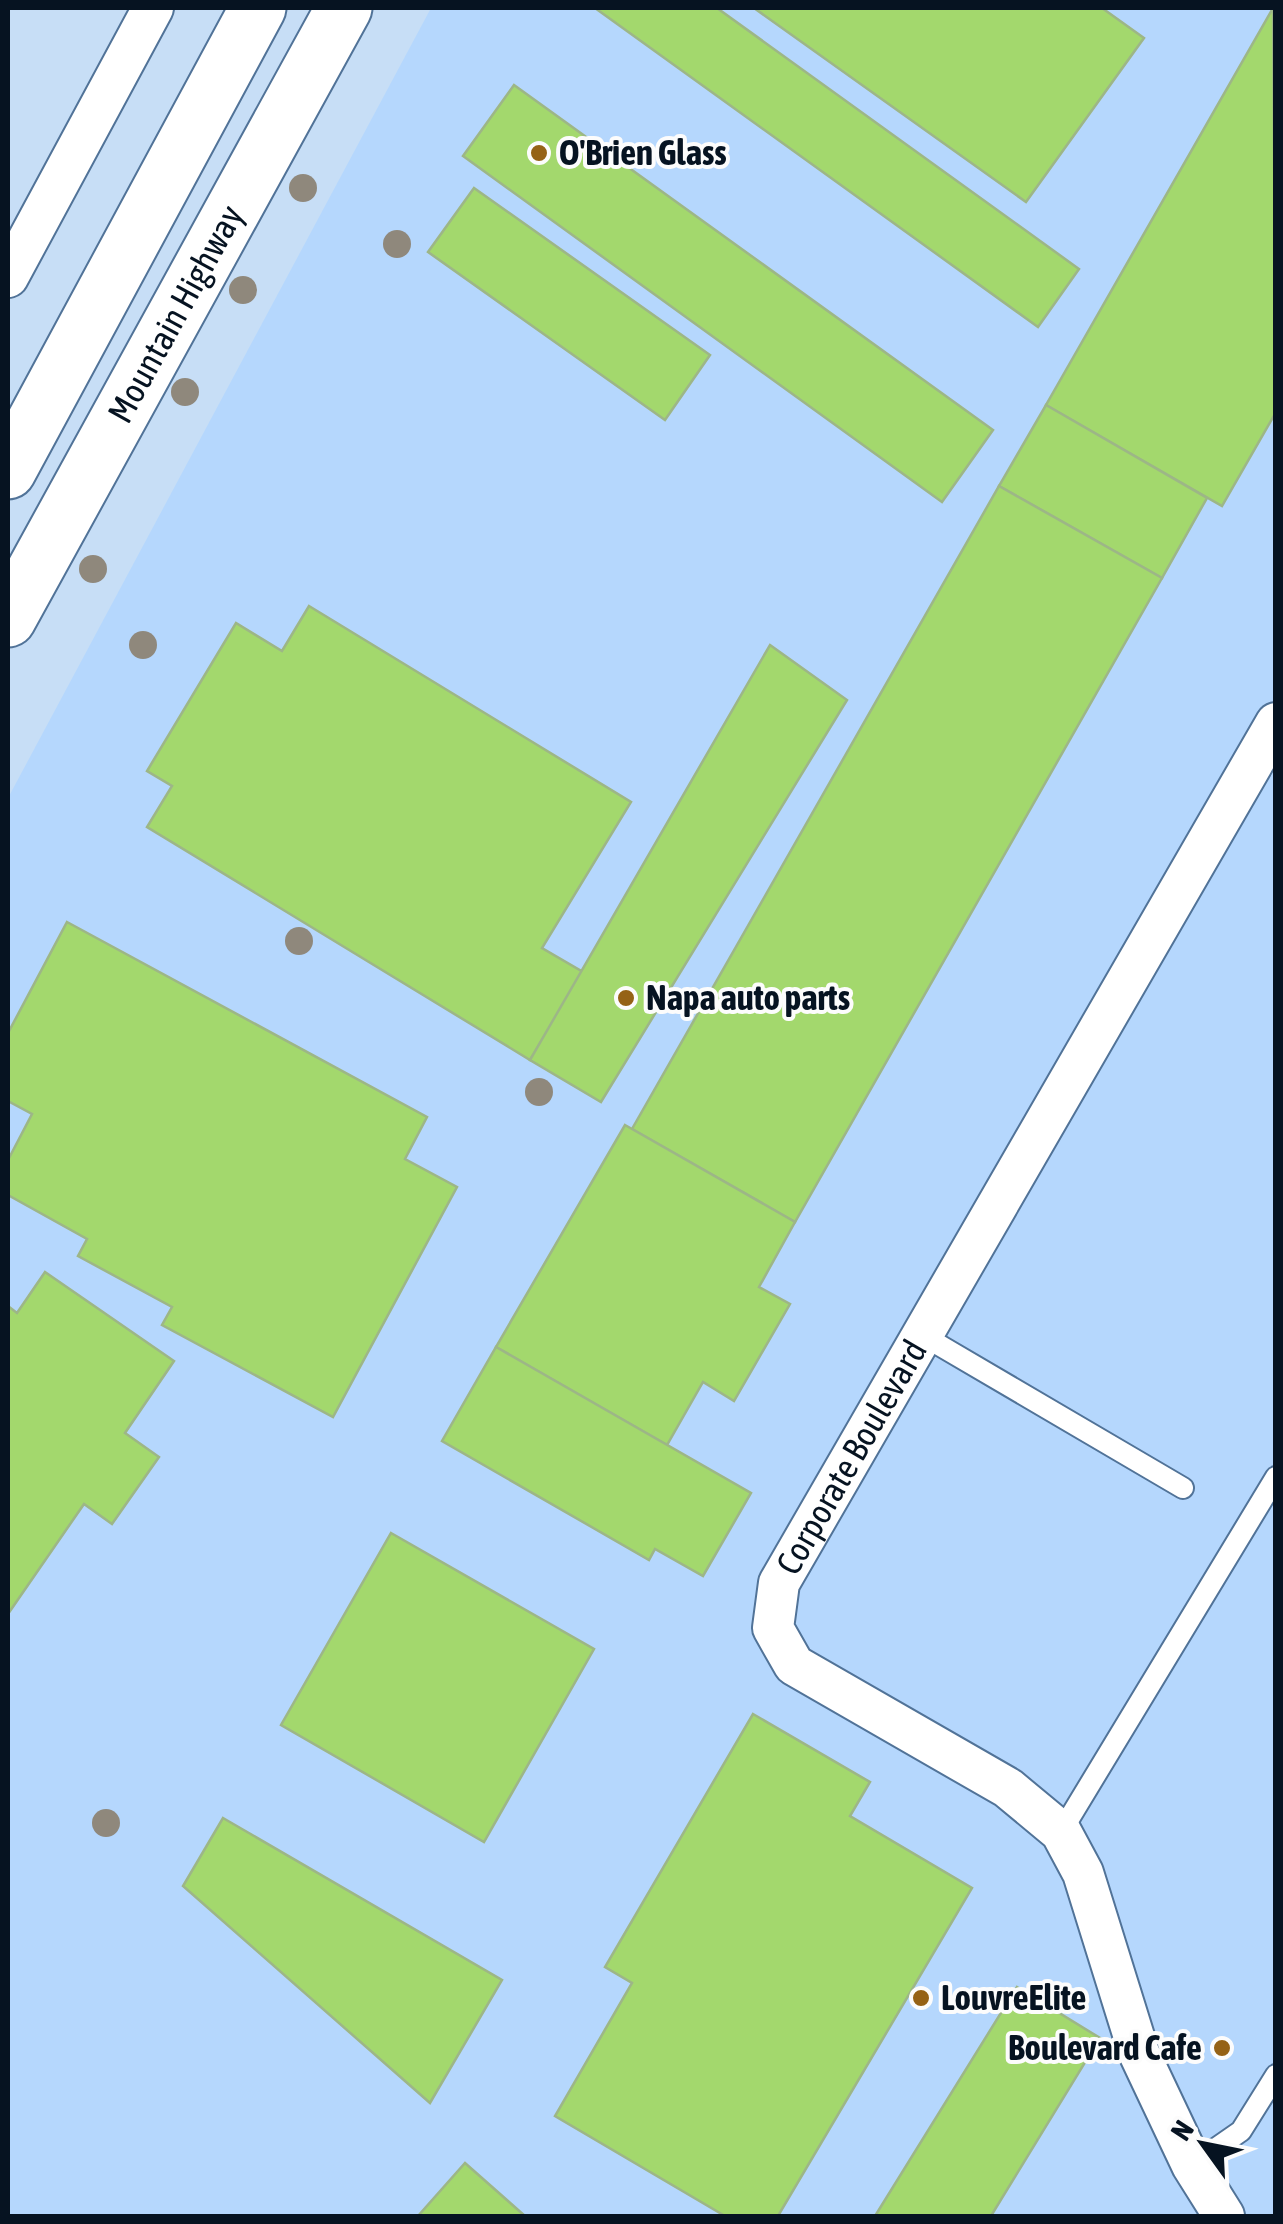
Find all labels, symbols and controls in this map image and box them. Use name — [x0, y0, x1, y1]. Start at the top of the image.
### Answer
place label: O'Brien Glass — [559, 132, 727, 172]
marker: O'Brien Glass — [528, 142, 550, 164]
street label: Mountain Highway — [99, 198, 251, 429]
place label: Napa auto parts — [646, 977, 850, 1017]
marker: Napa auto parts — [615, 987, 637, 1009]
street label: Corporate Boulevard — [768, 1333, 934, 1581]
place label: LouvreElite — [941, 1977, 1086, 2017]
marker: LouvreElite — [910, 1987, 932, 2009]
place label: Boulevard Cafe — [1008, 2027, 1202, 2067]
marker: Boulevard Cafe — [1211, 2037, 1233, 2059]
north arrow — [1153, 2094, 1253, 2194]
text: N — [1164, 2115, 1200, 2146]

